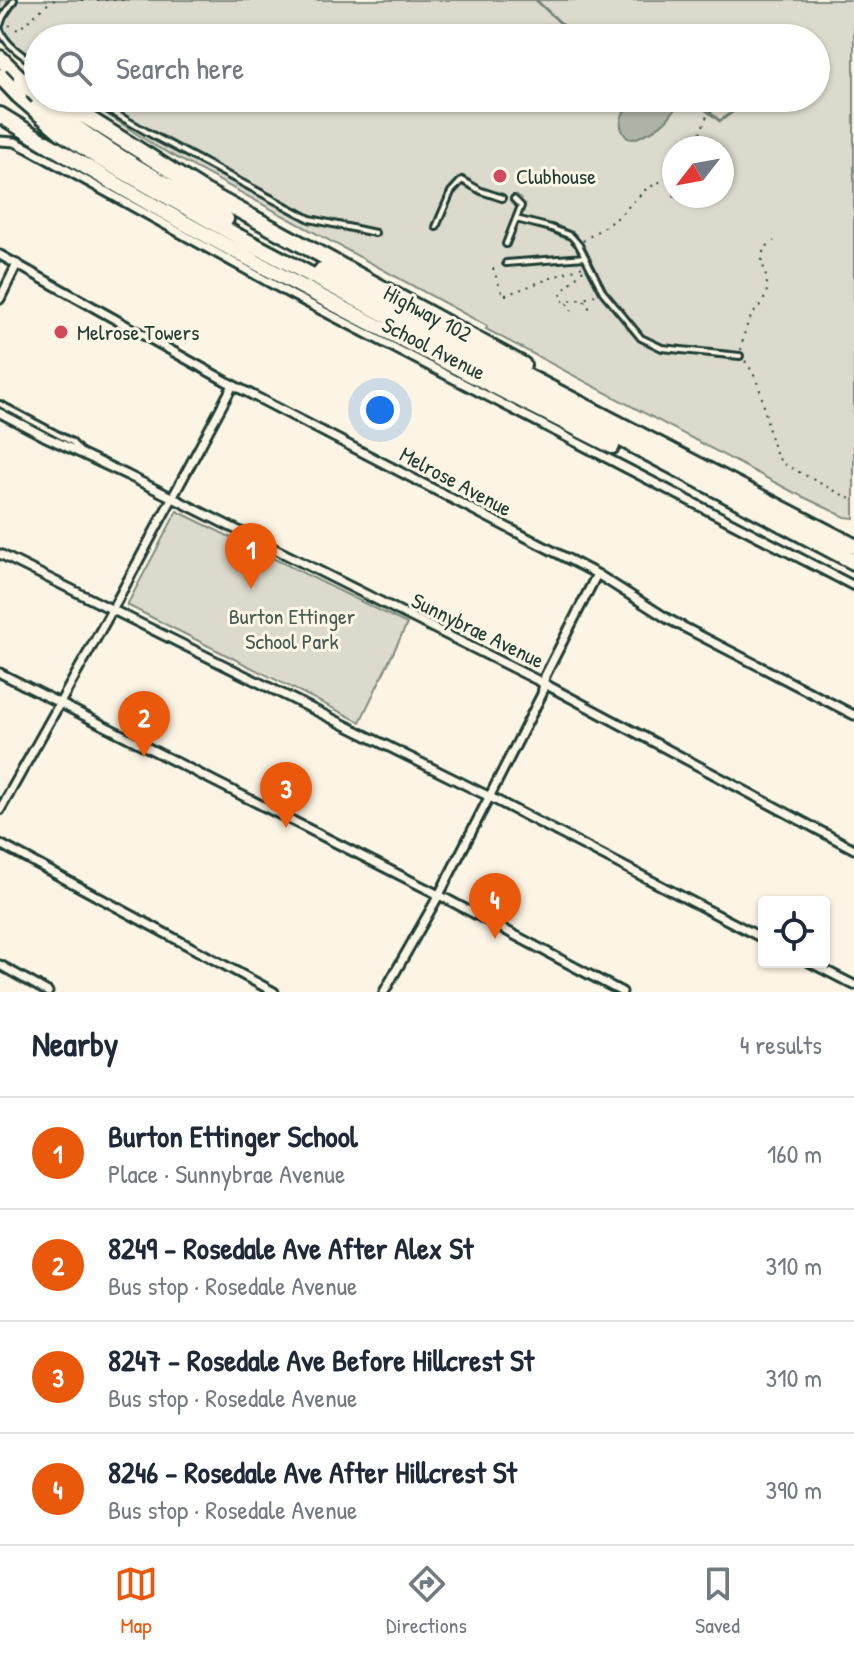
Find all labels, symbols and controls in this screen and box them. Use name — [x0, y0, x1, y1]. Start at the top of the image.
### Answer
search box — [24, 24, 830, 112]
icon: search — [52, 46, 96, 90]
text: Search here — [116, 48, 244, 88]
north arrow — [662, 136, 734, 208]
place label: Clubhouse — [516, 161, 596, 191]
marker: Clubhouse — [491, 167, 509, 185]
street label: Highway 102 — [379, 277, 478, 349]
street label: School Avenue — [377, 309, 491, 387]
place label: Melrose Towers — [77, 317, 199, 347]
marker: Melrose Towers — [52, 323, 70, 341]
your location — [360, 390, 400, 430]
street label: Melrose Avenue — [395, 439, 518, 523]
pin: 1 — [225, 523, 277, 589]
street label: Sunnybrae Avenue — [407, 585, 549, 675]
park label: Burton Ettinger School Park — [229, 601, 356, 656]
pin: 2 — [118, 691, 170, 757]
pin: 3 — [260, 762, 312, 828]
pin: 4 — [469, 873, 521, 939]
map controls — [758, 896, 830, 968]
button: locate — [758, 896, 830, 968]
text: Nearby — [32, 1021, 118, 1067]
text: 4 results — [740, 1027, 822, 1062]
text: Burton Ettinger School — [108, 1116, 358, 1156]
text: 1 — [53, 1136, 63, 1171]
text: 160 m — [767, 1136, 822, 1171]
text: Place · Sunnybrae Avenue — [108, 1156, 345, 1191]
text: 8249 - Rosedale Ave After Alex St — [108, 1228, 473, 1268]
text: 2 — [52, 1248, 64, 1283]
text: 310 m — [766, 1248, 822, 1283]
text: Bus stop · Rosedale Avenue — [108, 1268, 357, 1303]
text: 8247 - Rosedale Ave Before Hillcrest St — [108, 1340, 534, 1380]
text: 3 — [52, 1360, 64, 1395]
text: 310 m — [766, 1360, 822, 1395]
text: Bus stop · Rosedale Avenue — [108, 1380, 357, 1415]
text: 8246 - Rosedale Ave After Hillcrest St — [108, 1452, 517, 1492]
text: 4 — [53, 1472, 63, 1507]
text: 390 m — [766, 1472, 822, 1507]
text: Bus stop · Rosedale Avenue — [108, 1492, 357, 1527]
tab: Map — [114, 1562, 158, 1640]
tab: Directions — [386, 1562, 467, 1640]
tab: Saved — [695, 1562, 740, 1640]

